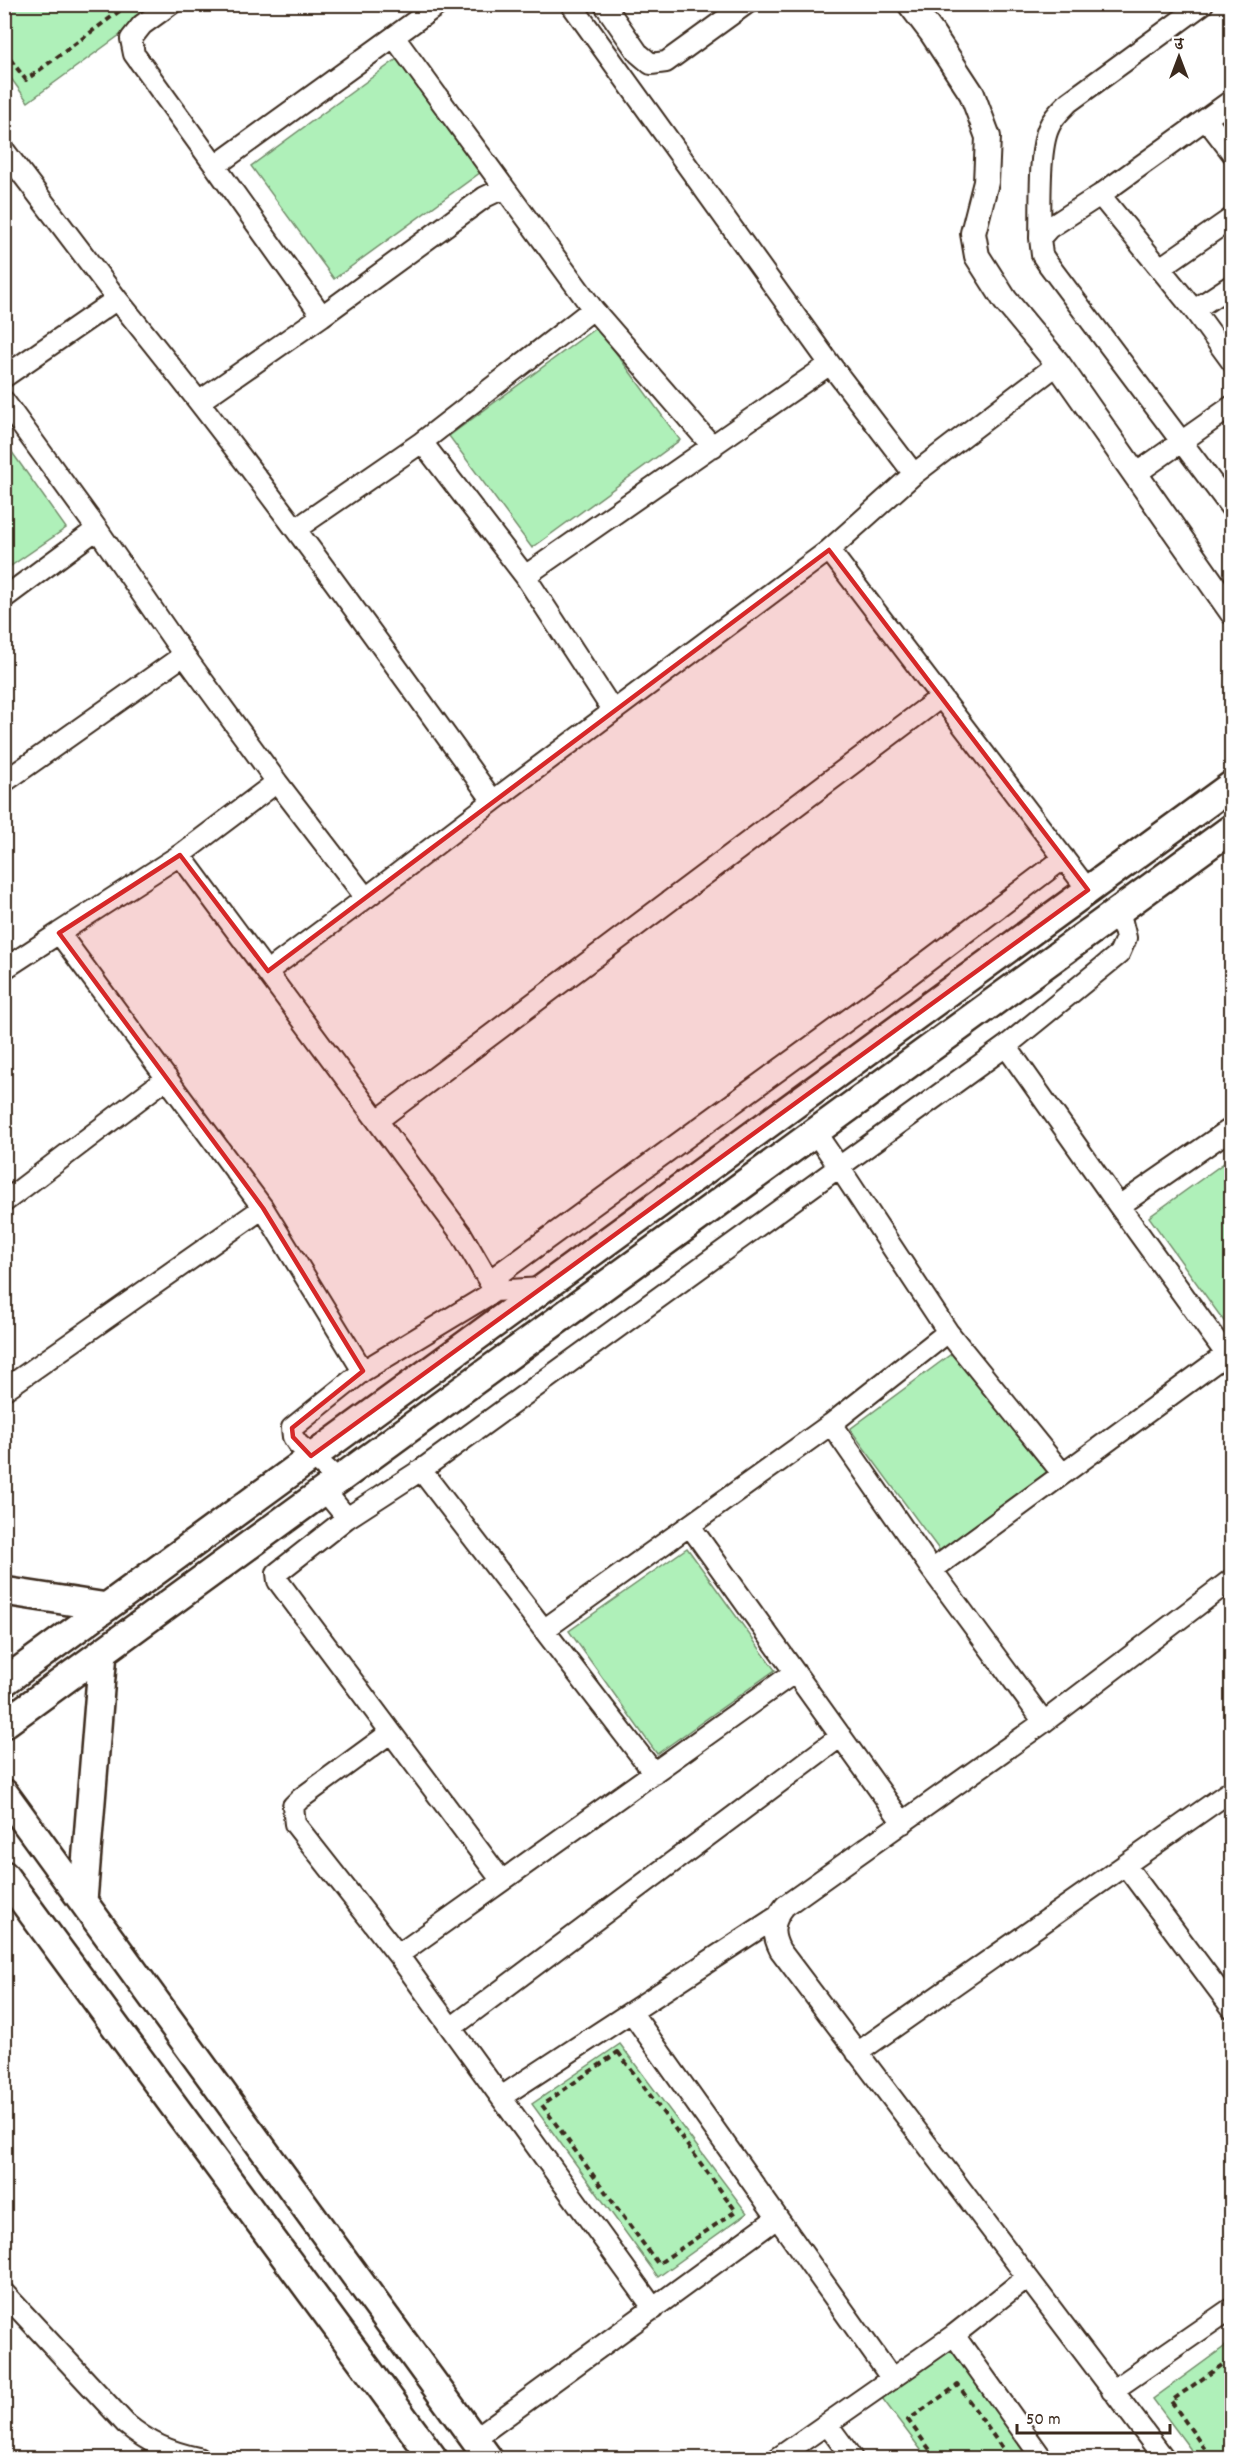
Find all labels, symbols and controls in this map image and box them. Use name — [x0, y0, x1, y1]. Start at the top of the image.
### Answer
north arrow — [1149, 27, 1209, 87]
text: उ — [1173, 33, 1184, 56]
scale bar — [1017, 2397, 1170, 2435]
text: 50 m — [1026, 2408, 1061, 2433]

